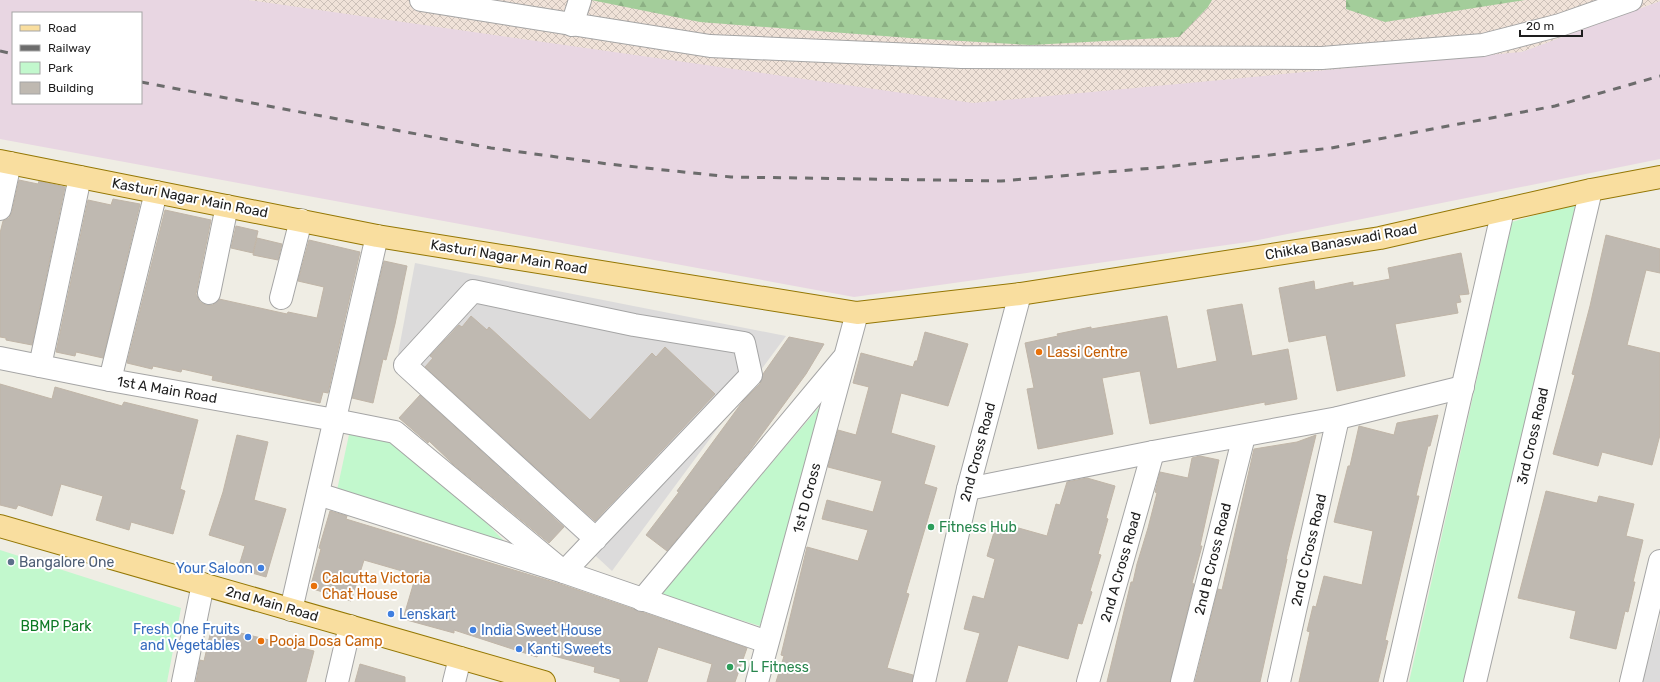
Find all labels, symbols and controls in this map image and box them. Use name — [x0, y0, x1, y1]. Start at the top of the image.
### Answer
legend — [12, 12, 142, 104]
scale bar — [1520, 12, 1582, 38]
text: 20 m — [1526, 19, 1554, 33]
text: Road — [48, 21, 76, 35]
text: Railway — [48, 41, 91, 55]
text: Park — [48, 61, 74, 75]
text: Building — [48, 81, 94, 95]
street label: Kasturi Nagar Main Road — [111, 175, 269, 221]
street label: Chikka Banaswadi Road — [1264, 220, 1418, 264]
street label: Kasturi Nagar Main Road — [429, 236, 589, 278]
place label: Lassi Centre — [1047, 344, 1128, 361]
marker: Lassi Centre — [1034, 347, 1044, 357]
street label: 1st A Main Road — [116, 373, 218, 407]
street label: 3rd Cross Road — [1514, 386, 1552, 486]
street label: 2nd Cross Road — [957, 401, 999, 503]
street label: 1st D Cross — [789, 461, 825, 535]
street label: 2nd C Cross Road — [1288, 492, 1330, 608]
street label: 2nd B Cross Road — [1191, 501, 1235, 617]
street label: 2nd A Cross Road — [1097, 510, 1145, 624]
place label: Fitness Hub — [939, 519, 1017, 536]
marker: Fitness Hub — [926, 522, 936, 532]
place label: Bangalore One — [19, 554, 115, 571]
marker: Bangalore One — [6, 557, 16, 567]
place label: Your Saloon — [176, 560, 253, 577]
marker: Your Saloon — [256, 563, 266, 573]
place label: Calcutta Victoria Chat House — [322, 570, 431, 603]
marker: Calcutta Victoria Chat House — [309, 581, 319, 591]
street label: 2nd Main Road — [224, 583, 320, 625]
place label: Lenskart — [399, 606, 456, 623]
marker: Lenskart — [386, 609, 396, 619]
park label: BBMP Park — [20, 618, 92, 635]
place label: Fresh One Fruits and Vegetables — [133, 621, 240, 654]
place label: India Sweet House — [481, 622, 602, 639]
marker: India Sweet House — [468, 625, 478, 635]
marker: Fresh One Fruits and Vegetables — [243, 632, 253, 642]
place label: Pooja Dosa Camp — [269, 633, 383, 650]
marker: Pooja Dosa Camp — [256, 636, 266, 646]
place label: Kanti Sweets — [527, 641, 612, 658]
marker: Kanti Sweets — [514, 644, 524, 654]
place label: J L Fitness — [738, 659, 809, 676]
marker: J L Fitness — [725, 662, 735, 672]

